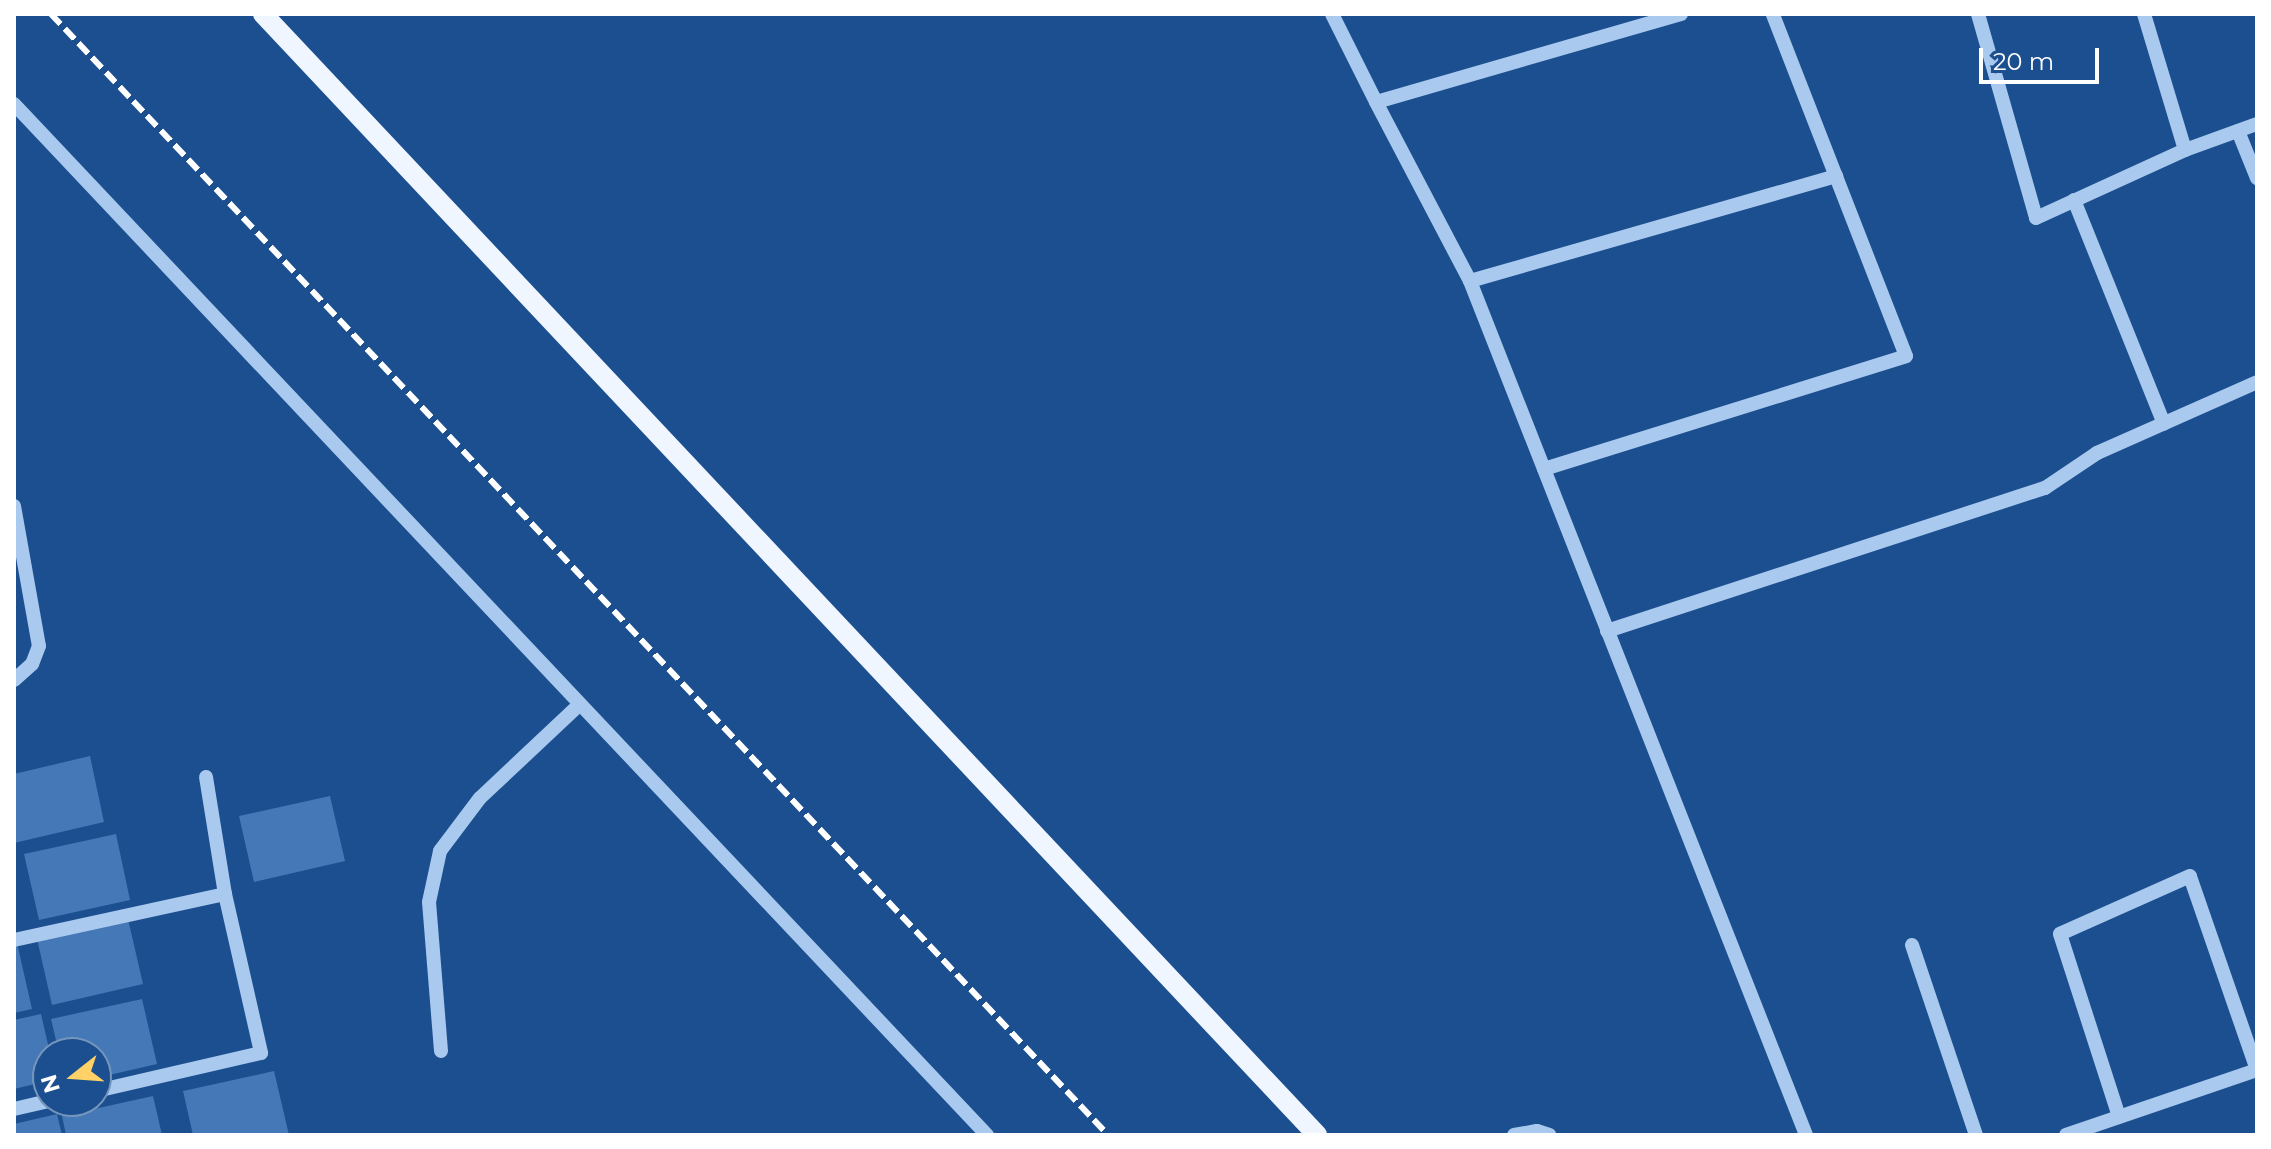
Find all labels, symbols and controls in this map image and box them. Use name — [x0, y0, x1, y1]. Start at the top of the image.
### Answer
scale bar — [1983, 32, 2103, 82]
text: 20 m — [1993, 47, 2054, 76]
north arrow — [32, 1037, 112, 1117]
text: N — [35, 1071, 66, 1096]

